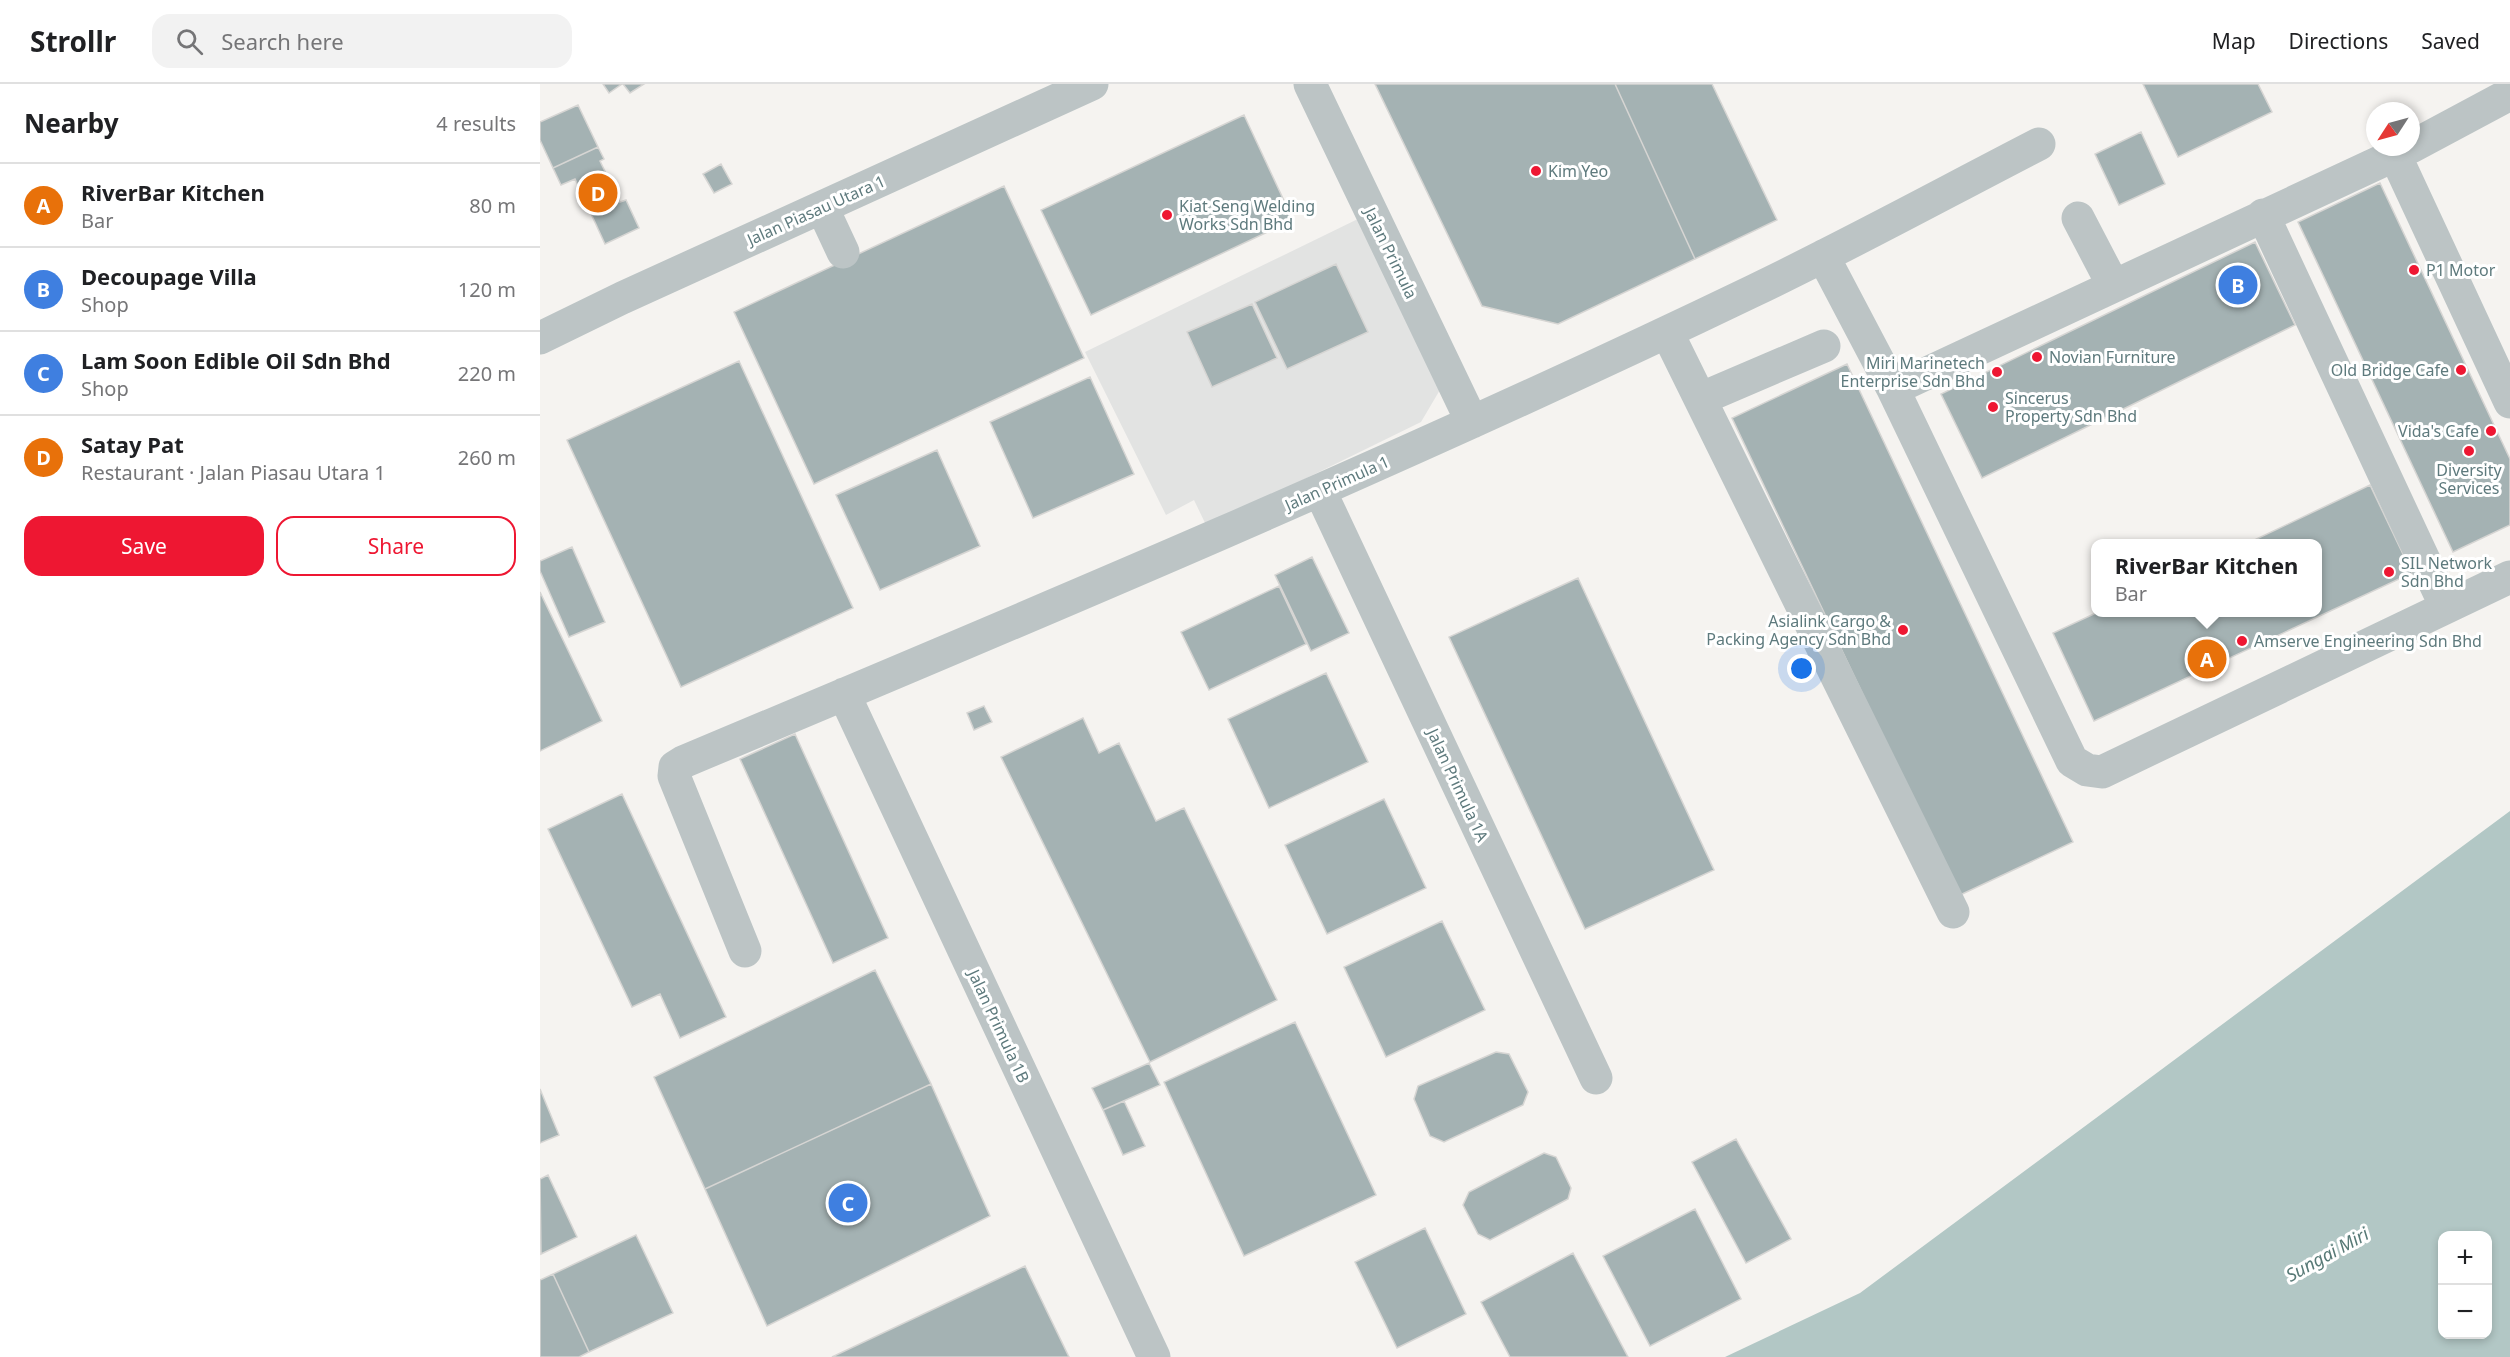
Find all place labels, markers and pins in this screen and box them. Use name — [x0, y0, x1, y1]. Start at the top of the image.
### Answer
place label: Kim Yeo — [1548, 160, 1608, 182]
marker: Kim Yeo — [1529, 164, 1543, 178]
pin: D — [578, 170, 618, 216]
place label: Kiat Seng Welding Works Sdn Bhd — [1179, 195, 1315, 235]
marker: Kiat Seng Welding Works Sdn Bhd — [1160, 208, 1174, 222]
place label: P1 Motor — [2426, 259, 2496, 281]
pin: B — [2218, 262, 2258, 308]
marker: P1 Motor — [2407, 263, 2421, 277]
place label: Novian Furniture — [2049, 346, 2176, 368]
marker: Novian Furniture — [2030, 350, 2044, 364]
place label: Miri Marinetech Enterprise Sdn Bhd — [1841, 352, 1985, 392]
place label: Old Bridge Cafe — [2331, 359, 2449, 381]
marker: Old Bridge Cafe — [2454, 363, 2468, 377]
marker: Miri Marinetech Enterprise Sdn Bhd — [1990, 365, 2004, 379]
place label: Sincerus Property Sdn Bhd — [2005, 387, 2137, 427]
marker: Sincerus Property Sdn Bhd — [1986, 400, 2000, 414]
place label: Vida's Cafe — [2398, 420, 2479, 442]
marker: Vida's Cafe — [2484, 424, 2498, 438]
marker: Diversity Services — [2462, 444, 2476, 458]
place label: Diversity Services — [2436, 459, 2502, 499]
place label: SIL Network Sdn Bhd — [2401, 552, 2493, 592]
marker: SIL Network Sdn Bhd — [2382, 565, 2396, 579]
place label: Asialink Cargo & Packing Agency Sdn Bhd — [1706, 610, 1891, 650]
marker: Asialink Cargo & Packing Agency Sdn Bhd — [1896, 623, 1910, 637]
place label: Amserve Engineering Sdn Bhd — [2254, 630, 2482, 652]
marker: Amserve Engineering Sdn Bhd — [2235, 634, 2249, 648]
pin: A — [2188, 636, 2226, 682]
pin: C — [828, 1180, 868, 1226]

